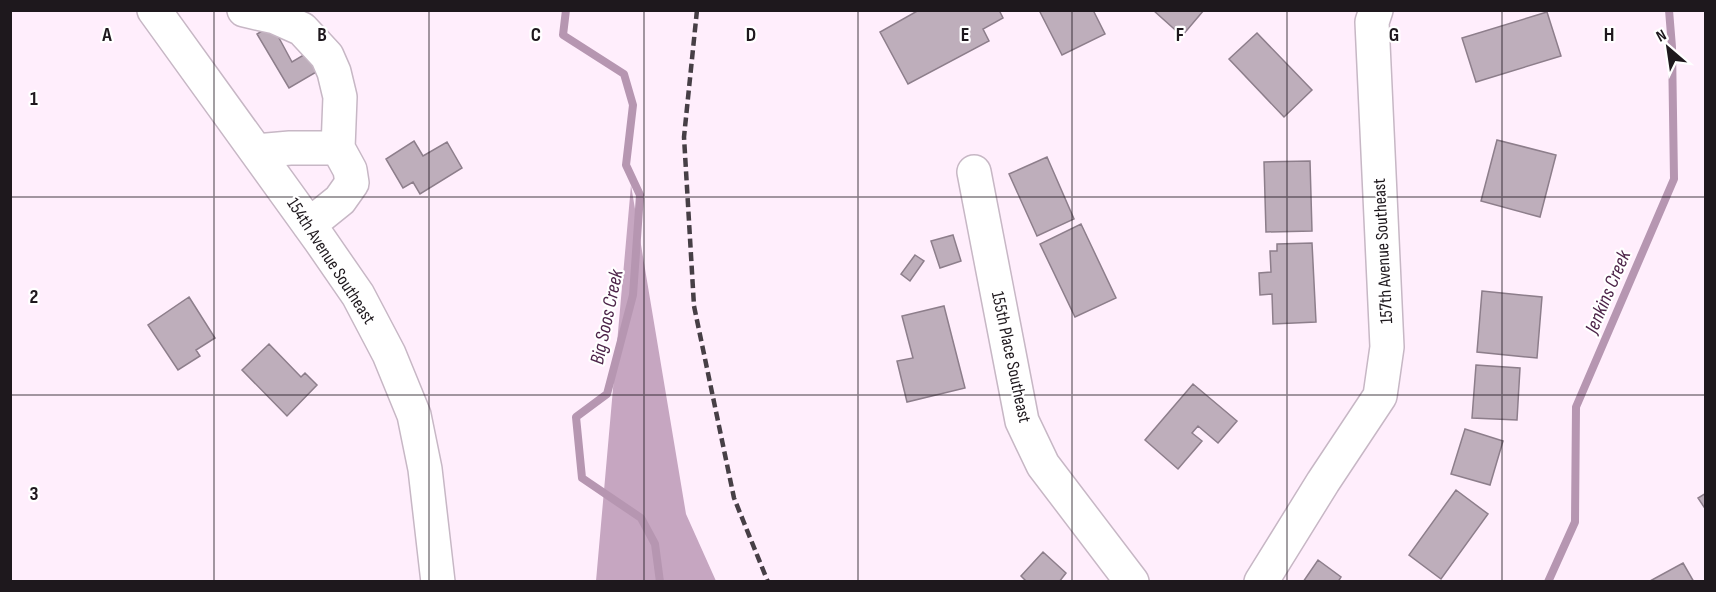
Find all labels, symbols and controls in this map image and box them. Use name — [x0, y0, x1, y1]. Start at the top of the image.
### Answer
north arrow — [1638, 18, 1698, 78]
text: A — [101, 23, 112, 47]
text: B — [317, 23, 327, 47]
text: C — [531, 23, 541, 47]
text: D — [746, 23, 756, 47]
text: E — [961, 23, 969, 47]
text: F — [1176, 23, 1184, 47]
text: G — [1389, 23, 1399, 47]
text: H — [1604, 23, 1614, 47]
text: N — [1653, 26, 1670, 47]
text: 1 — [30, 87, 38, 111]
street label: 157th Avenue Southeast — [1369, 177, 1397, 324]
street label: 154th Avenue Southeast — [282, 194, 380, 328]
water label: Jenkins Creek — [1579, 246, 1636, 338]
water label: Big Soos Creek — [585, 267, 629, 367]
text: 2 — [30, 285, 38, 309]
street label: 155th Place Southeast — [987, 289, 1035, 425]
text: 3 — [30, 482, 39, 506]

